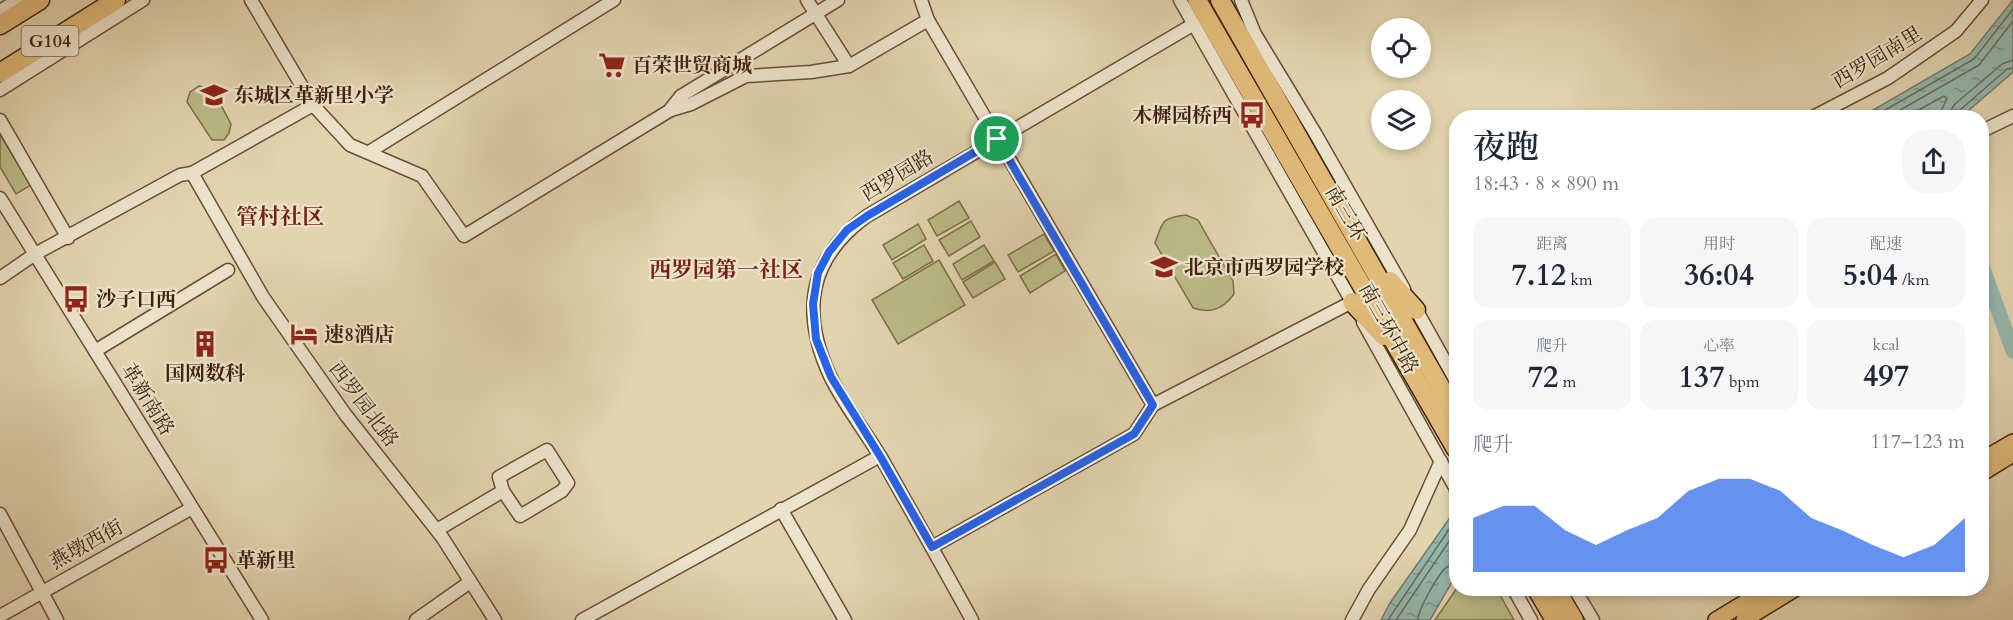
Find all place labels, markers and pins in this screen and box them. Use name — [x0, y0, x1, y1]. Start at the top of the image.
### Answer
supermarket icon: 百荣世贸商城 — [597, 50, 627, 80]
place label: 百荣世贸商城 — [632, 52, 752, 79]
school or university icon: 东城区革新里小学 — [199, 80, 229, 110]
place label: 东城区革新里小学 — [234, 82, 394, 109]
bus stop icon: 木樨园桥西 — [1237, 100, 1267, 130]
place label: 木樨园桥西 — [1132, 102, 1232, 129]
pin — [971, 113, 1022, 164]
school or university icon: 北京市西罗园学校 — [1149, 252, 1179, 282]
place label: 北京市西罗园学校 — [1184, 254, 1344, 281]
bus stop icon: 沙子口西 — [61, 284, 91, 314]
place label: 沙子口西 — [96, 286, 176, 313]
hotel icon: 速8酒店 — [289, 319, 319, 349]
place label: 速8酒店 — [324, 321, 394, 348]
building icon: 国网数科 — [190, 329, 220, 359]
place label: 国网数科 — [165, 360, 245, 387]
bus stop icon: 革新里 — [201, 545, 231, 575]
place label: 革新里 — [236, 547, 296, 574]

